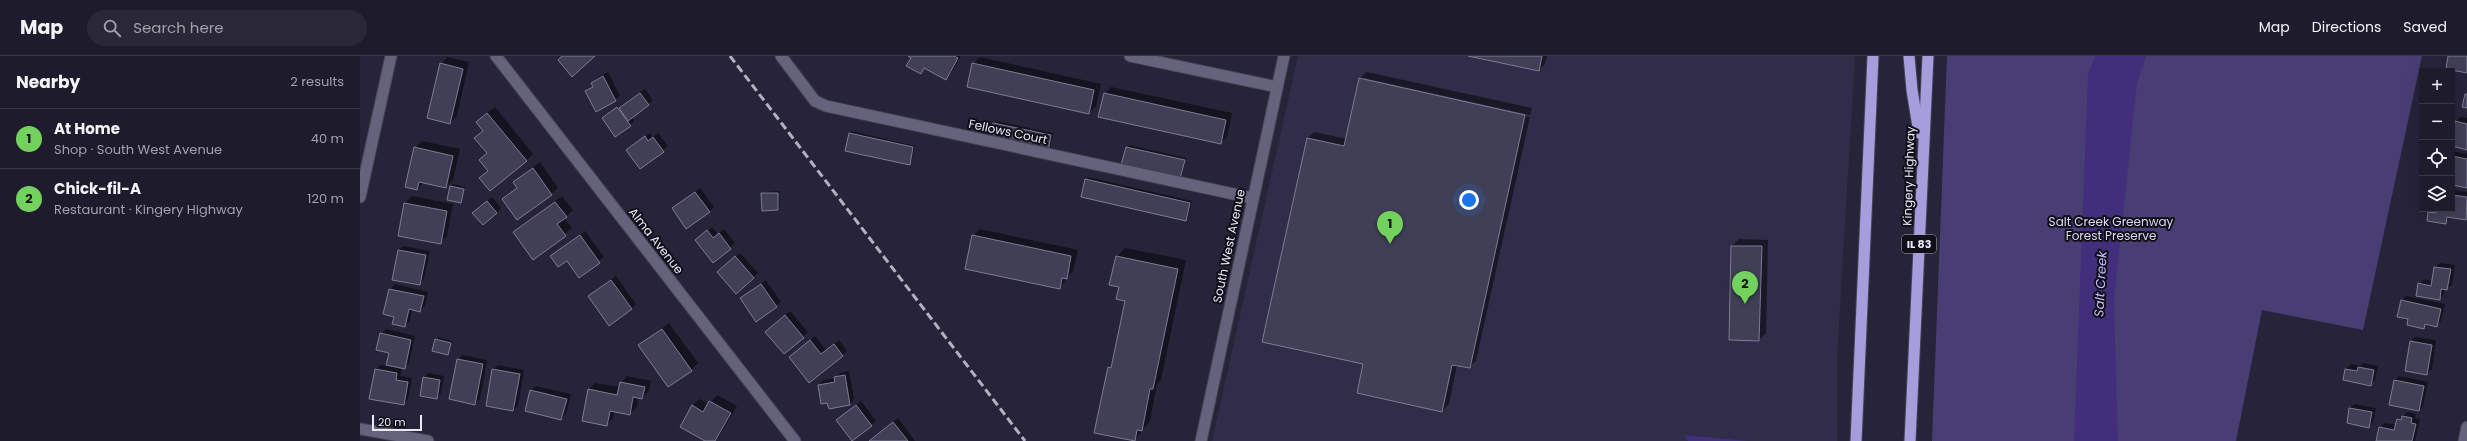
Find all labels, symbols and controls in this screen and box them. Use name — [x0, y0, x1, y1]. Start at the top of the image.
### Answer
search box — [87, 10, 367, 46]
text: Map — [20, 14, 63, 41]
icon: search — [101, 17, 123, 39]
text: Search here — [133, 17, 224, 38]
text: Map — [2259, 17, 2290, 37]
text: Directions — [2312, 17, 2381, 37]
text: Saved — [2403, 17, 2447, 37]
map controls — [2419, 68, 2455, 212]
button: + — [2419, 68, 2455, 104]
text: Nearby — [16, 70, 80, 94]
text: 2 results — [290, 72, 344, 91]
button: − — [2419, 104, 2455, 140]
street label: Fellows Court — [967, 115, 1049, 148]
text: At Home — [54, 118, 120, 139]
street label: Kingery Highway — [1898, 126, 1919, 226]
text: 1 — [27, 129, 31, 148]
text: 40 m — [311, 129, 344, 148]
text: Shop · South West Avenue — [54, 140, 222, 159]
button: locate — [2419, 140, 2455, 176]
button: layers — [2419, 176, 2455, 212]
text: Chick-fil-A — [54, 178, 141, 199]
street label: South West Avenue — [1208, 188, 1249, 304]
text: 2 — [25, 189, 33, 208]
text: 120 m — [307, 189, 344, 208]
your location — [1459, 190, 1479, 210]
text: Restaurant · Kingery Highway — [54, 200, 243, 219]
street label: Alma Avenue — [625, 204, 688, 277]
pin: 1 — [1377, 211, 1403, 244]
park label: Salt Creek Greenway Forest Preserve — [2049, 213, 2174, 244]
road number: IL 83 — [1902, 235, 1936, 253]
water label: Salt Creek — [2089, 249, 2112, 317]
pin: 2 — [1732, 271, 1758, 304]
scale bar — [372, 413, 422, 432]
text: 20 m — [378, 414, 406, 430]

